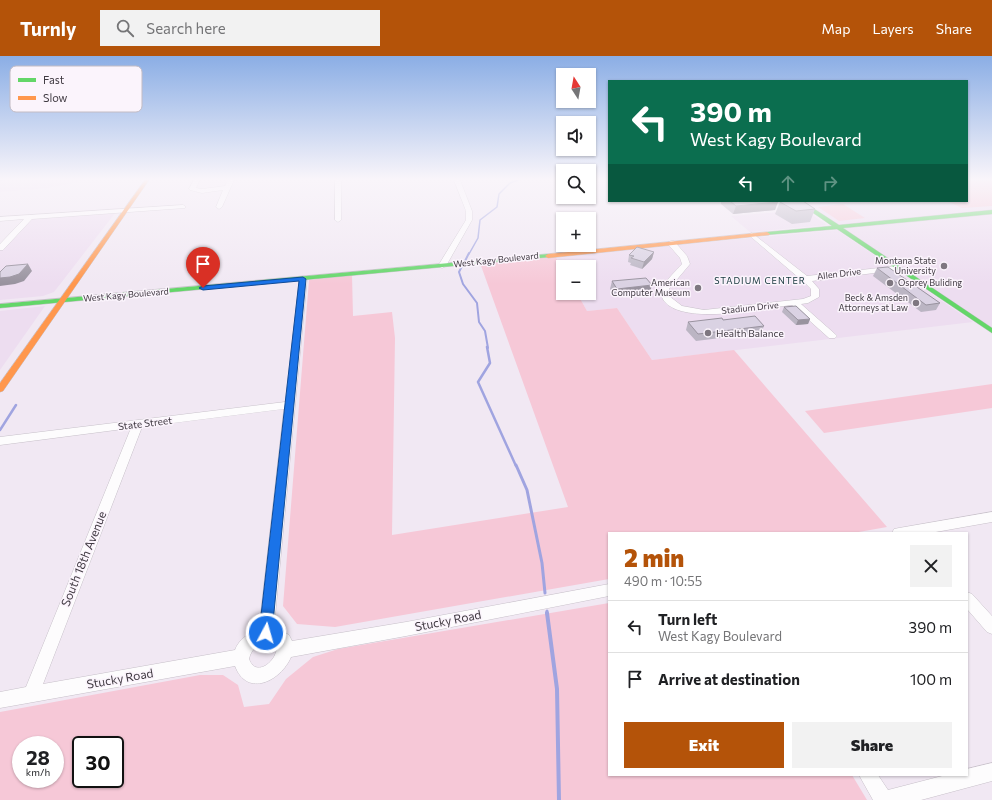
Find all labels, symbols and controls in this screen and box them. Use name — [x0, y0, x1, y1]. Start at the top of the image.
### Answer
search box — [100, 10, 380, 46]
text: Turnly — [20, 17, 76, 40]
icon: search — [114, 17, 136, 39]
text: Search here — [146, 19, 226, 37]
text: Map — [822, 20, 850, 37]
text: Layers — [872, 20, 914, 37]
text: Share — [936, 20, 972, 37]
legend — [10, 66, 142, 112]
north arrow — [556, 68, 596, 108]
map controls — [556, 68, 596, 300]
text: Fast — [43, 73, 65, 86]
text: Slow — [43, 91, 68, 104]
text: 390 m — [690, 94, 772, 128]
icon: left — [624, 96, 676, 148]
button: sound — [556, 116, 596, 156]
text: West Kagy Boulevard — [690, 128, 862, 150]
button: search — [556, 164, 596, 204]
icon: left — [735, 172, 757, 194]
icon: ahead — [777, 172, 799, 194]
icon: right — [819, 172, 841, 194]
button: + — [556, 212, 596, 252]
pin — [186, 247, 220, 288]
street label: West Kagy Boulevard — [453, 250, 539, 269]
icon: arrive — [192, 253, 214, 275]
place label: Montana State University — [875, 255, 936, 276]
button: − — [556, 260, 596, 300]
marker: Montana State University — [939, 261, 949, 271]
street label: Allen Drive — [816, 265, 862, 282]
district label: STADIUM CENTER — [714, 275, 806, 286]
place label: American Computer Museum — [611, 277, 690, 298]
place label: Osprey Buliding — [898, 277, 962, 288]
marker: Osprey Buliding — [885, 278, 895, 288]
marker: American Computer Museum — [693, 283, 703, 293]
street label: West Kagy Boulevard — [83, 285, 169, 304]
place label: Beck & Amsden Attorneys at Law — [839, 292, 908, 313]
marker: Beck & Amsden Attorneys at Law — [911, 298, 921, 308]
street label: Stadium Drive — [721, 299, 779, 316]
place label: Health Balance — [716, 327, 784, 339]
marker: Health Balance — [703, 328, 713, 338]
street label: State Street — [117, 414, 173, 432]
street label: South 18th Avenue — [58, 509, 109, 608]
text: 2 min — [624, 543, 684, 572]
button: close — [910, 545, 952, 587]
text: 490 m · 10:55 — [624, 573, 702, 589]
street label: Stucky Road — [413, 607, 482, 633]
text: Turn left — [658, 610, 717, 628]
position arrow — [245, 612, 287, 654]
icon: left — [624, 616, 646, 638]
text: 390 m — [909, 618, 952, 636]
text: West Kagy Boulevard — [658, 628, 782, 644]
street label: Stucky Road — [85, 665, 154, 691]
icon: arrive — [624, 668, 646, 690]
text: Arrive at destination — [658, 670, 800, 688]
text: 100 m — [910, 670, 952, 688]
button: Exit — [624, 722, 784, 768]
button: Share — [792, 722, 952, 768]
speed limit sign: 30 — [72, 736, 124, 788]
text: 28 — [26, 745, 50, 769]
text: km/h — [26, 766, 50, 778]

